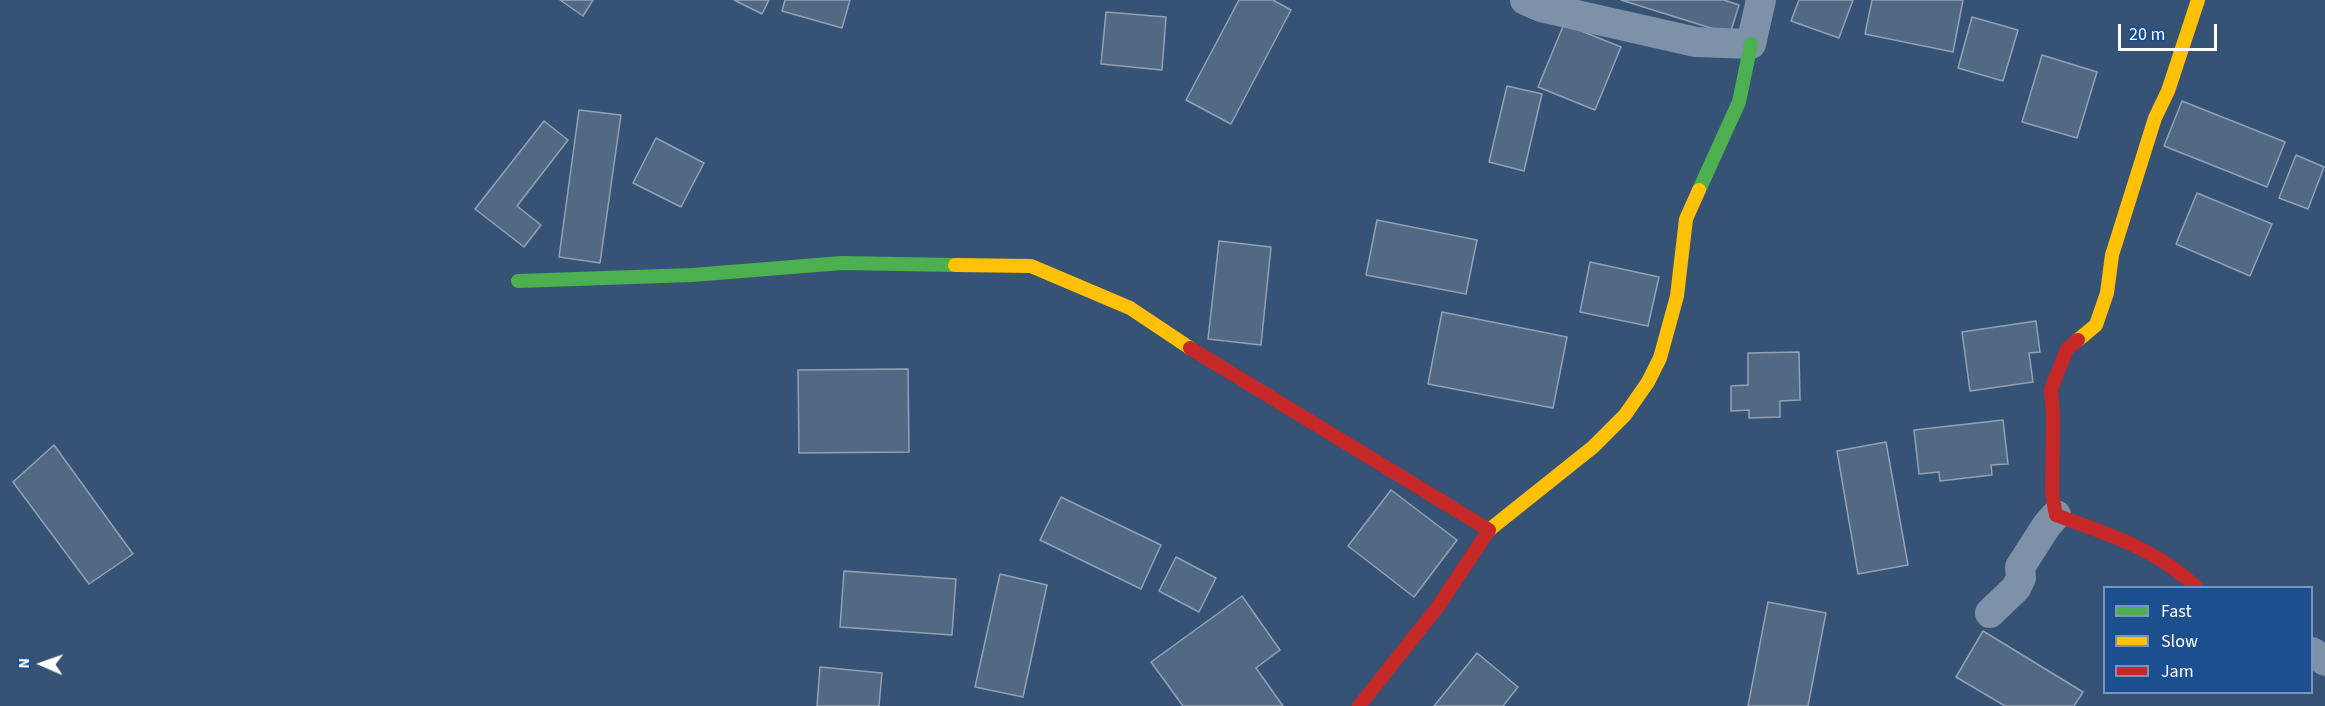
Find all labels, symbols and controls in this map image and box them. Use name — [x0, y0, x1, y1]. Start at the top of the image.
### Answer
scale bar — [2121, 12, 2220, 50]
text: 20 m — [2129, 22, 2165, 47]
legend — [2103, 586, 2313, 694]
text: Fast — [2161, 599, 2192, 624]
text: Slow — [2161, 629, 2198, 654]
north arrow — [12, 634, 72, 694]
text: N — [13, 658, 35, 669]
text: Jam — [2161, 659, 2194, 684]

